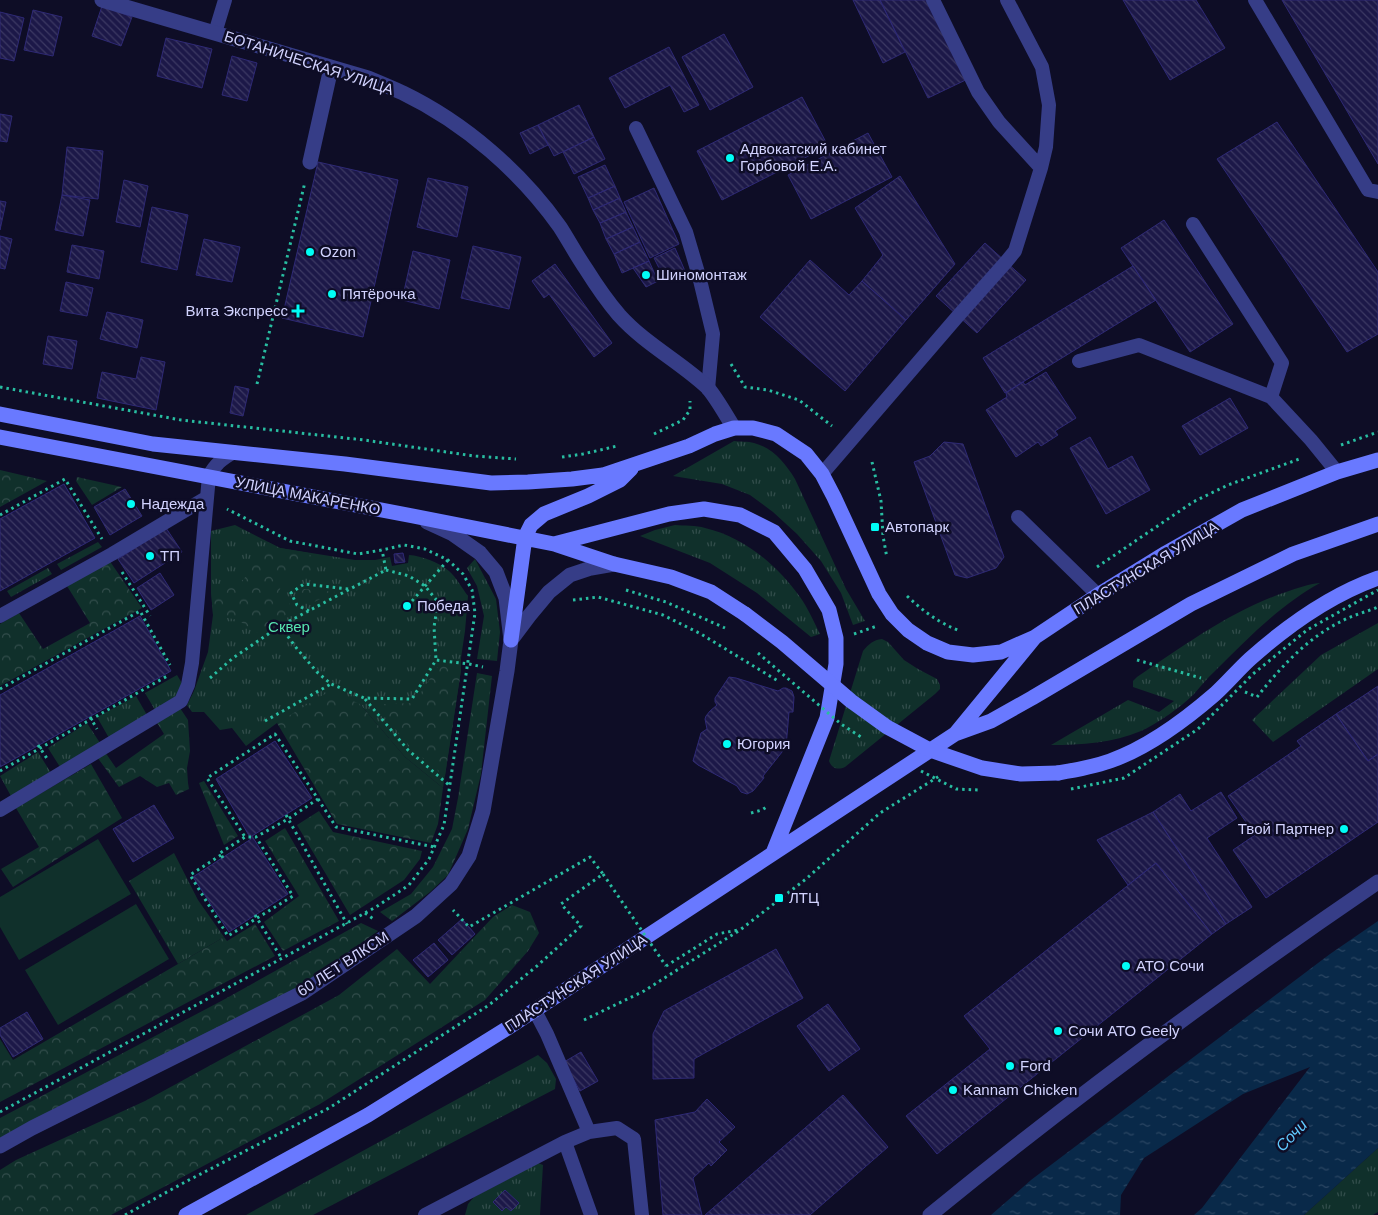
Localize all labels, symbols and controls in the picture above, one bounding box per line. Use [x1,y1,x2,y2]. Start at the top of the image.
street label: БОТАНИЧЕСКАЯ УЛИЦА [222,27,396,98]
place label: Адвокатский кабинет Горбовой Е.А. [740,140,887,174]
marker: Адвокатский кабинет Горбовой Е.А. [724,152,736,164]
place label: Ozon [320,243,356,260]
marker: Ozon [304,246,316,258]
place label: Шиномонтаж [656,266,747,283]
marker: Шиномонтаж [640,269,652,281]
place label: Пятёрочка [342,285,416,302]
marker: Пятёрочка [326,288,338,300]
place label: Вита Экспресс [186,302,288,319]
marker: Вита Экспресс [292,305,304,317]
street label: УЛИЦА МАКАРЕНКО [234,473,382,518]
place label: Надежда [141,495,205,512]
marker: Надежда [125,498,137,510]
place label: Автопарк [885,518,949,535]
street label: ПЛАСТУНСКАЯ УЛИЦА [1070,518,1221,617]
marker: Автопарк [869,521,881,533]
place label: ТП [160,547,180,564]
marker: ТП [144,550,156,562]
place label: Победа [417,597,470,614]
marker: Победа [401,600,413,612]
park label: Сквер [268,618,310,635]
place label: Югория [737,735,790,752]
marker: Югория [721,738,733,750]
place label: Твой Партнер [1238,820,1334,837]
marker: Твой Партнер [1338,823,1350,835]
place label: ЛТЦ [789,889,819,906]
marker: ЛТЦ [773,892,785,904]
street label: 60 ЛЕТ ВЛКСМ [294,928,392,999]
street label: ПЛАСТУНСКАЯ УЛИЦА [502,930,650,1035]
place label: АТО Сочи [1136,957,1204,974]
marker: АТО Сочи [1120,960,1132,972]
place label: Сочи АТО Geely [1068,1022,1180,1039]
marker: Сочи АТО Geely [1052,1025,1064,1037]
place label: Ford [1020,1057,1051,1074]
marker: Ford [1004,1060,1016,1072]
place label: Kannam Chicken [963,1081,1077,1098]
marker: Kannam Chicken [947,1084,959,1096]
water label: Сочи [1272,1116,1310,1155]

